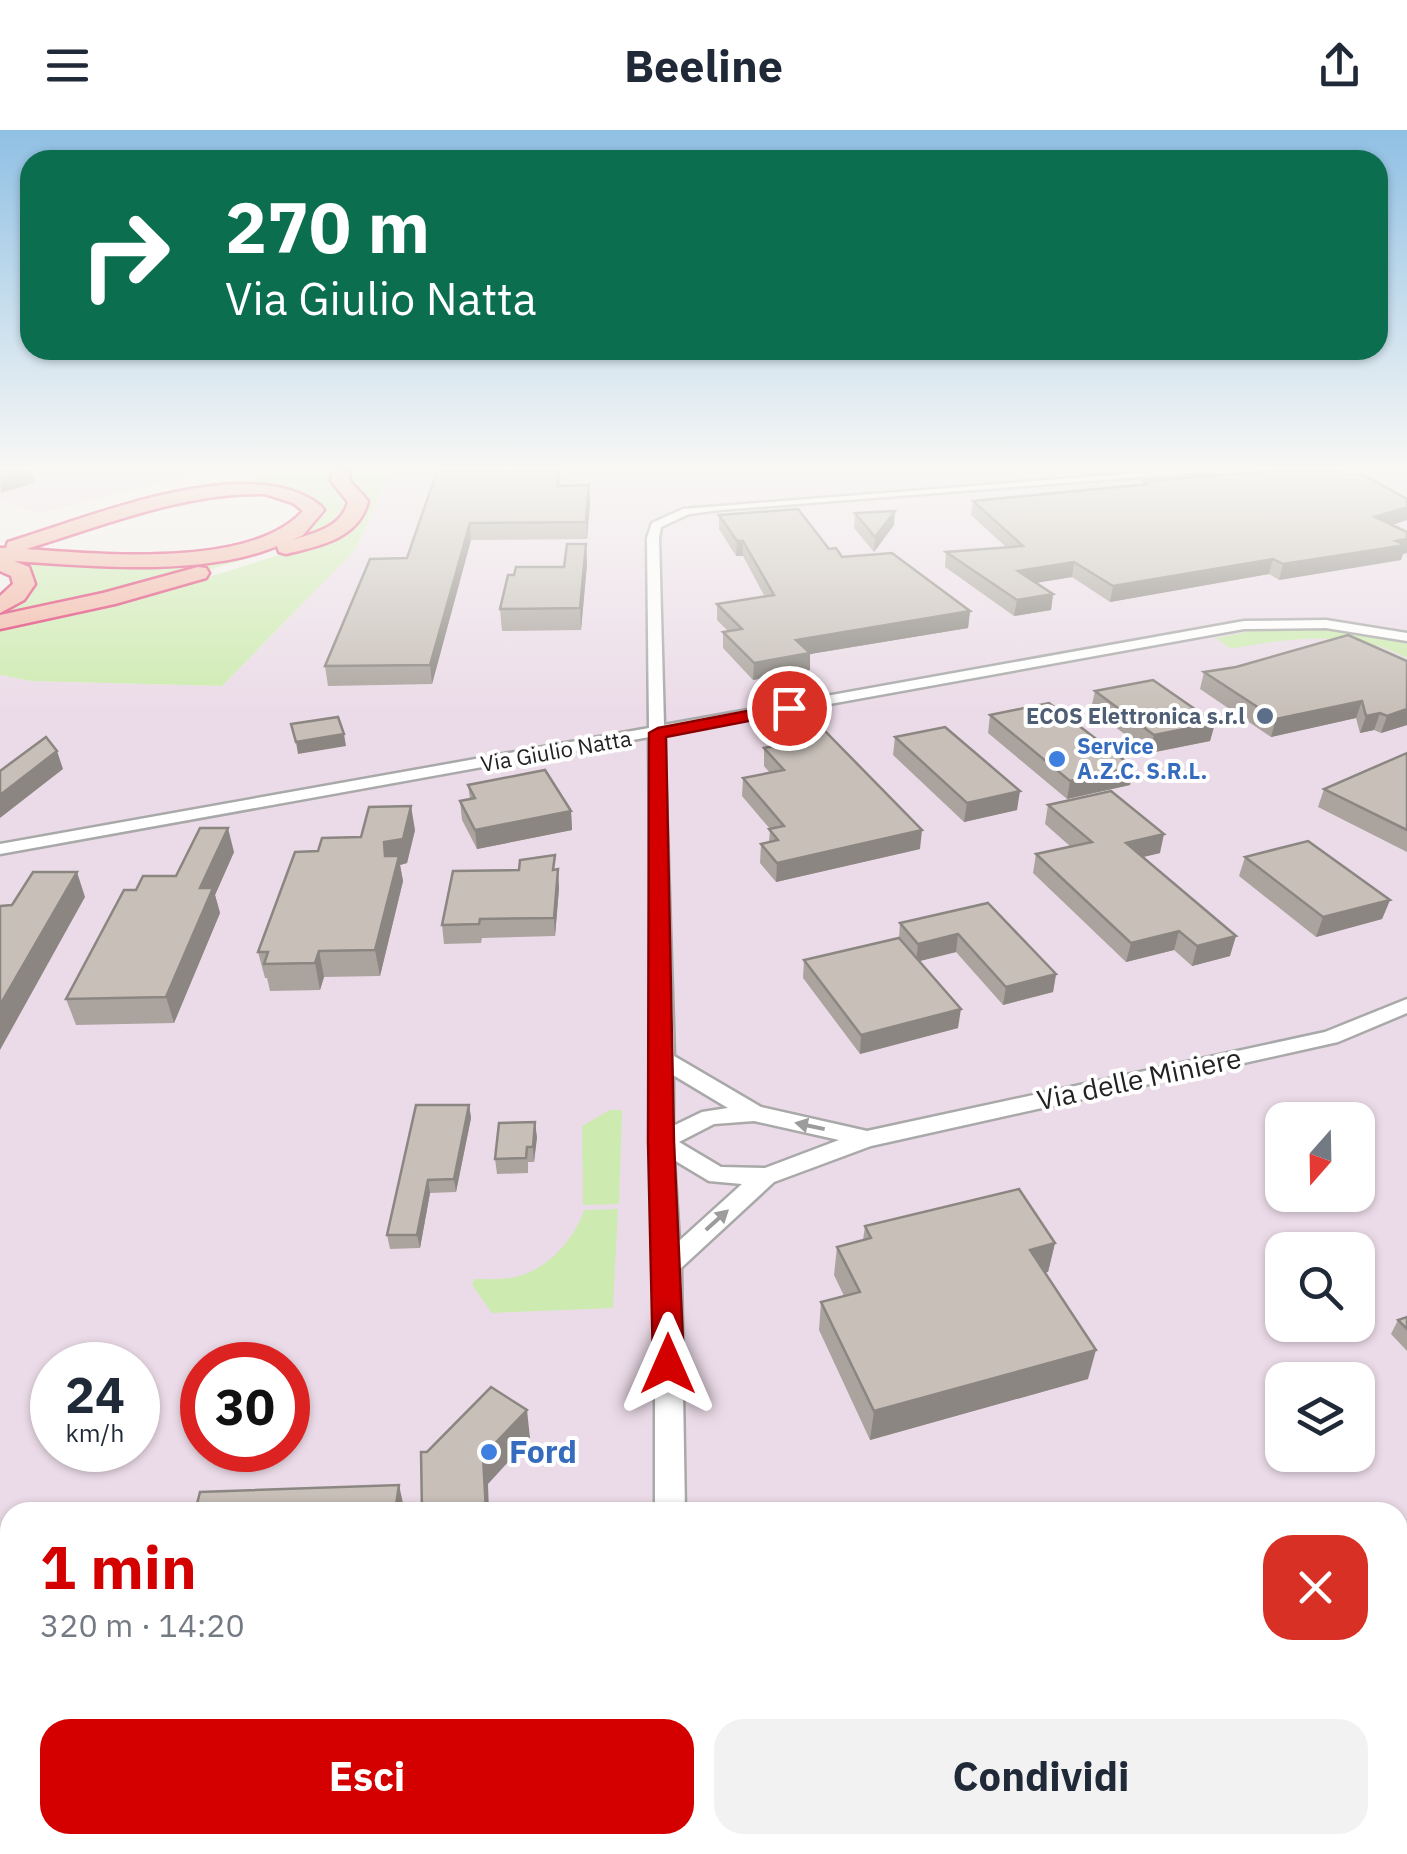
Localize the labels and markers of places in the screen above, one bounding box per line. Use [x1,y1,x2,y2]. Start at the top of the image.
pin [747,666,832,751]
place label: ECOS Elettronica s.r.l [1026,701,1245,730]
marker: ECOS Elettronica s.r.l [1254,705,1276,727]
place label: Service A.Z.C. S.R.L. [1077,731,1207,785]
marker: Service A.Z.C. S.R.L. [1046,748,1068,770]
place label: Ford [509,1430,577,1472]
marker: Ford [478,1441,500,1463]

